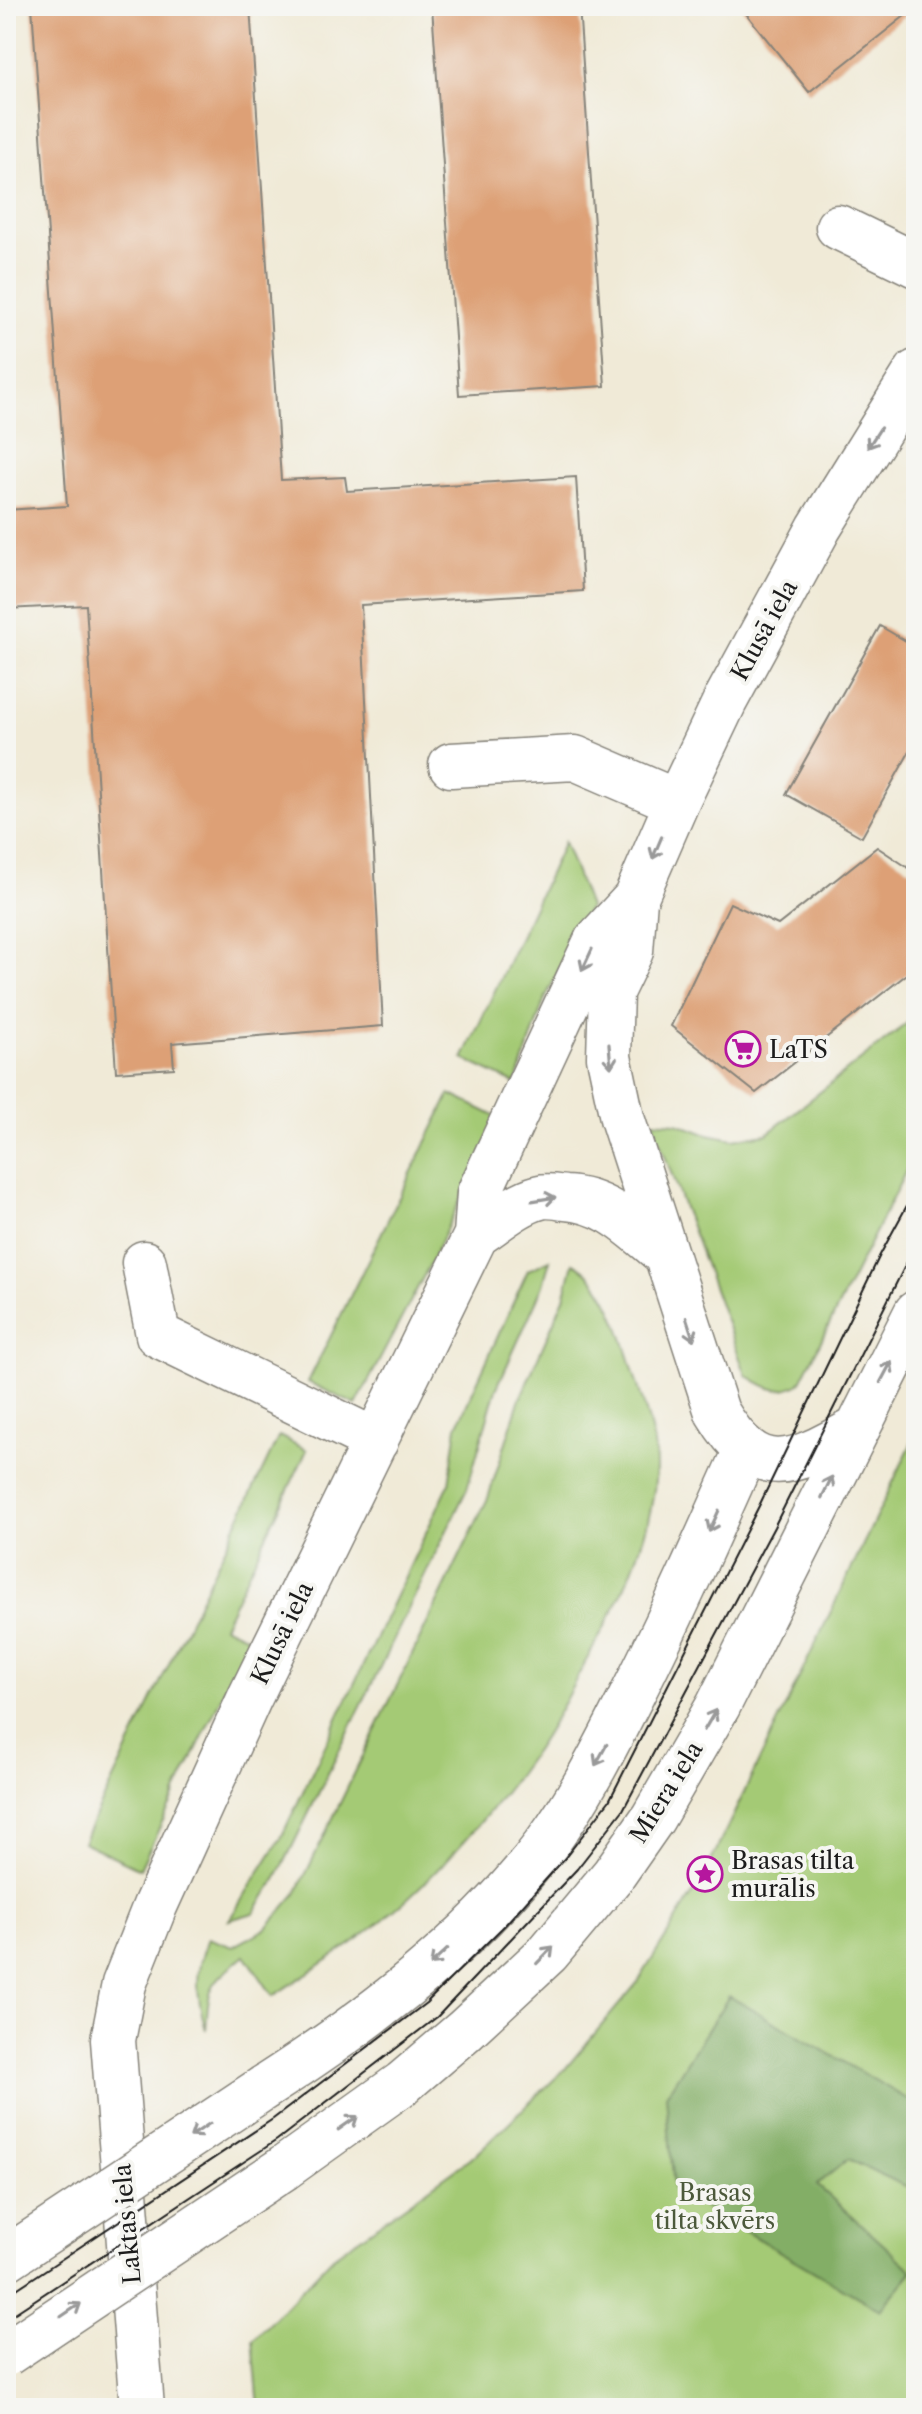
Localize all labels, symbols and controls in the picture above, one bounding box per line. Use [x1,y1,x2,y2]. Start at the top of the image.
one-way arrow [865,426,882,448]
street label: Klusā iela [725,574,804,685]
one-way arrow [648,835,663,860]
one-way arrow [579,948,594,972]
supermarket icon: LaTS [724,1030,762,1068]
place label: LaTS [769,1035,828,1064]
one-way arrow [603,1043,618,1069]
one-way arrow [530,1191,556,1206]
one-way arrow [684,1316,698,1341]
one-way arrow [878,1360,894,1384]
one-way arrow [820,1476,835,1500]
one-way arrow [706,1509,721,1533]
street label: Klusā iela [245,1577,319,1689]
one-way arrow [702,1709,718,1732]
street label: Miera iela [623,1736,709,1848]
one-way arrow [592,1743,608,1766]
place label: Brasas tilta murālis [731,1846,855,1903]
place icon: Brasas tilta murālis [686,1855,724,1893]
one-way arrow [535,1945,554,1965]
one-way arrow [430,1948,450,1966]
one-way arrow [336,2115,358,2131]
one-way arrow [189,2122,211,2138]
street label: Laktas iela [107,2162,147,2285]
park label: Brasas tilta skvērs [655,2178,775,2235]
one-way arrow [59,2302,81,2319]

